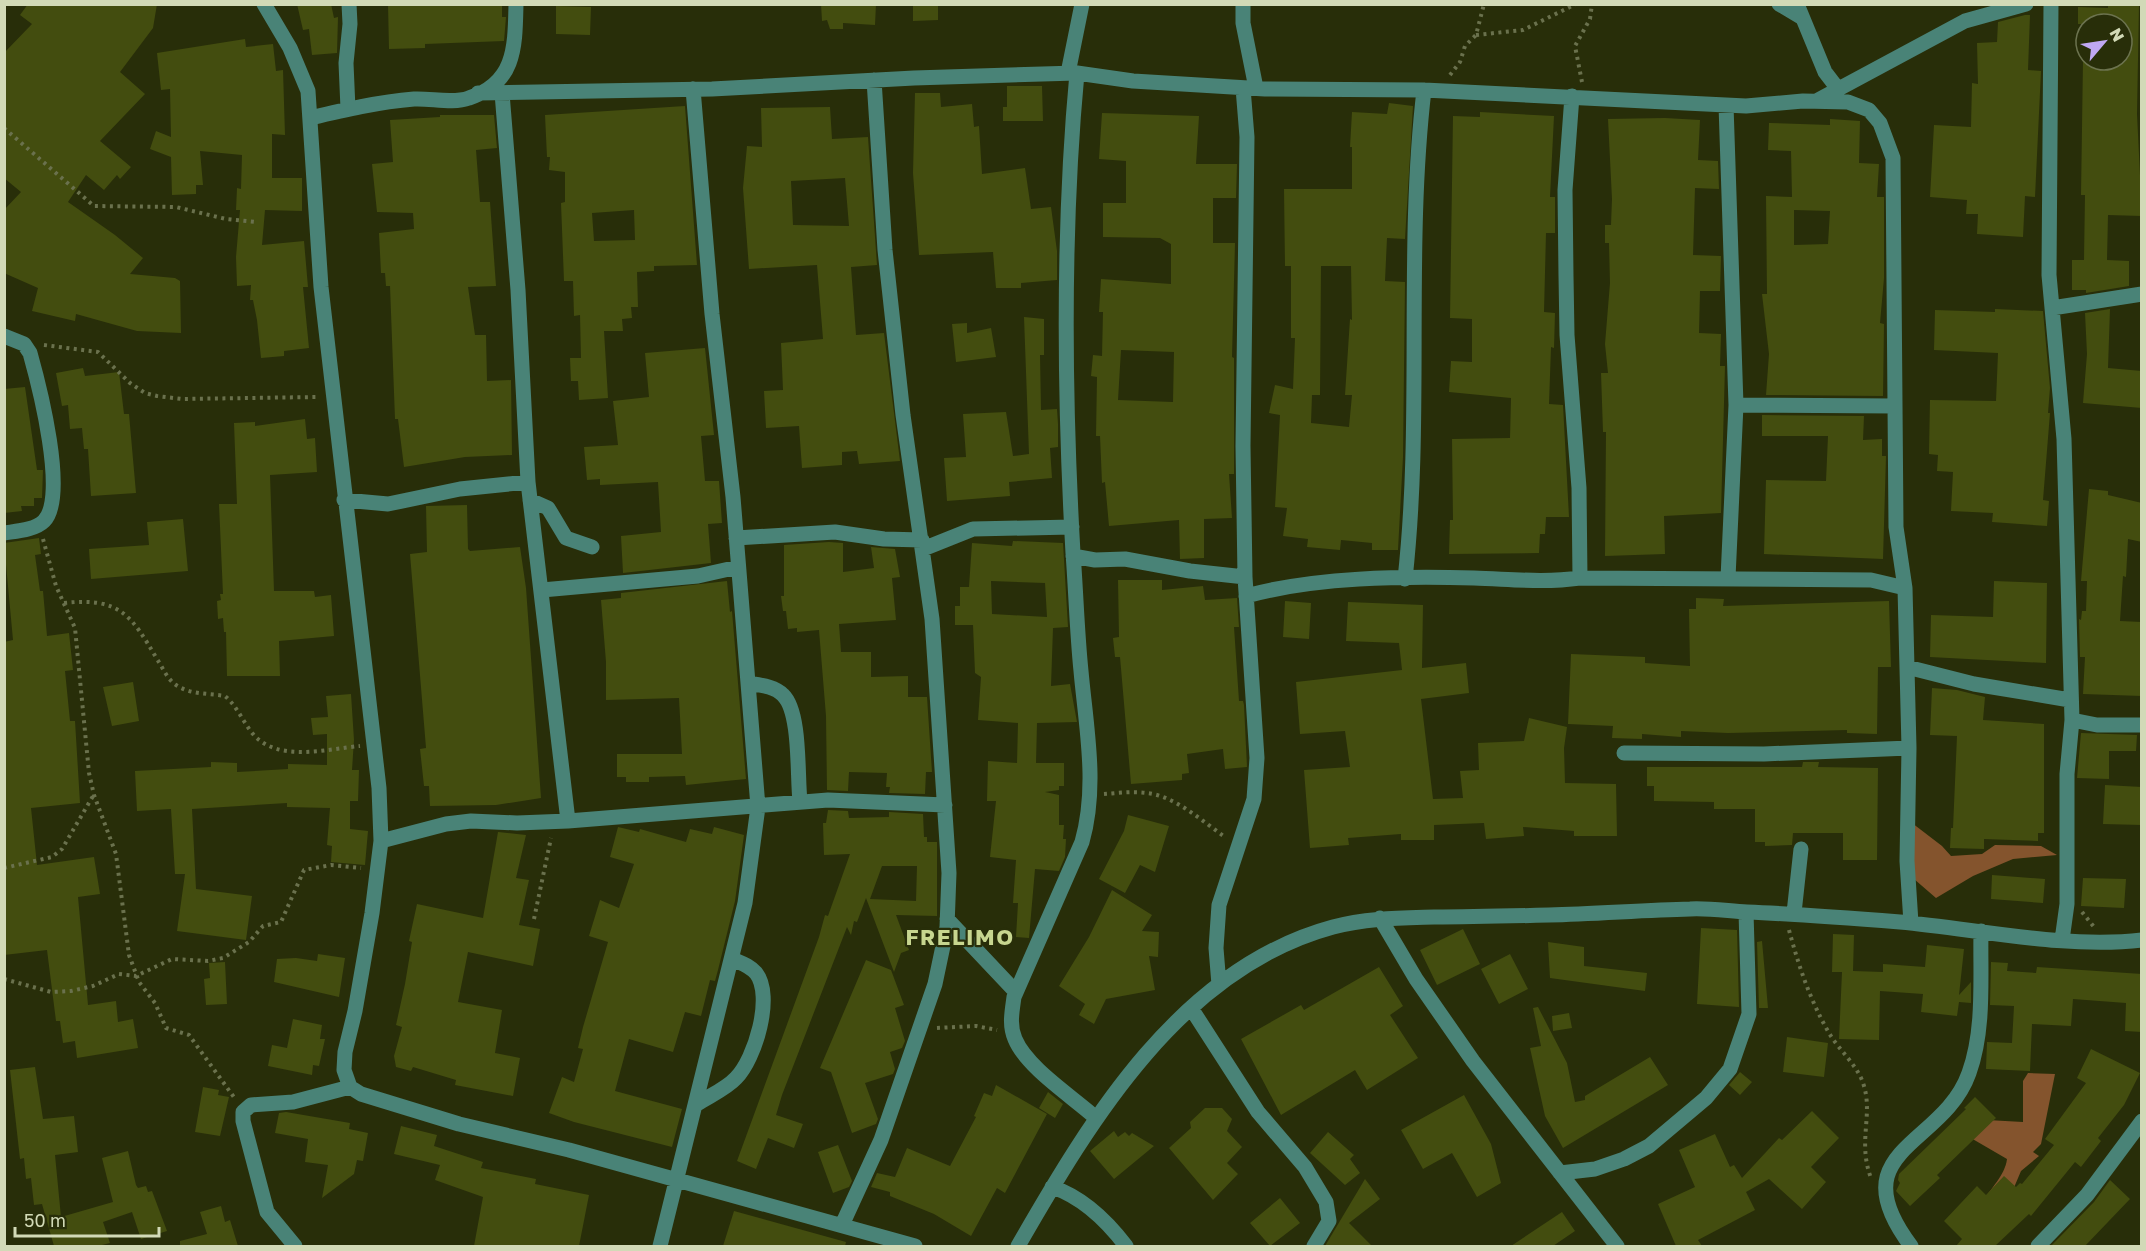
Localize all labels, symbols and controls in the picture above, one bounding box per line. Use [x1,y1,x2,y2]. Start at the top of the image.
north arrow [2074,12,2134,72]
text: N [2105,25,2129,45]
district label: FRELIMO [905,923,1015,950]
scale bar [15,1200,159,1238]
text: 50 m [24,1209,66,1231]

